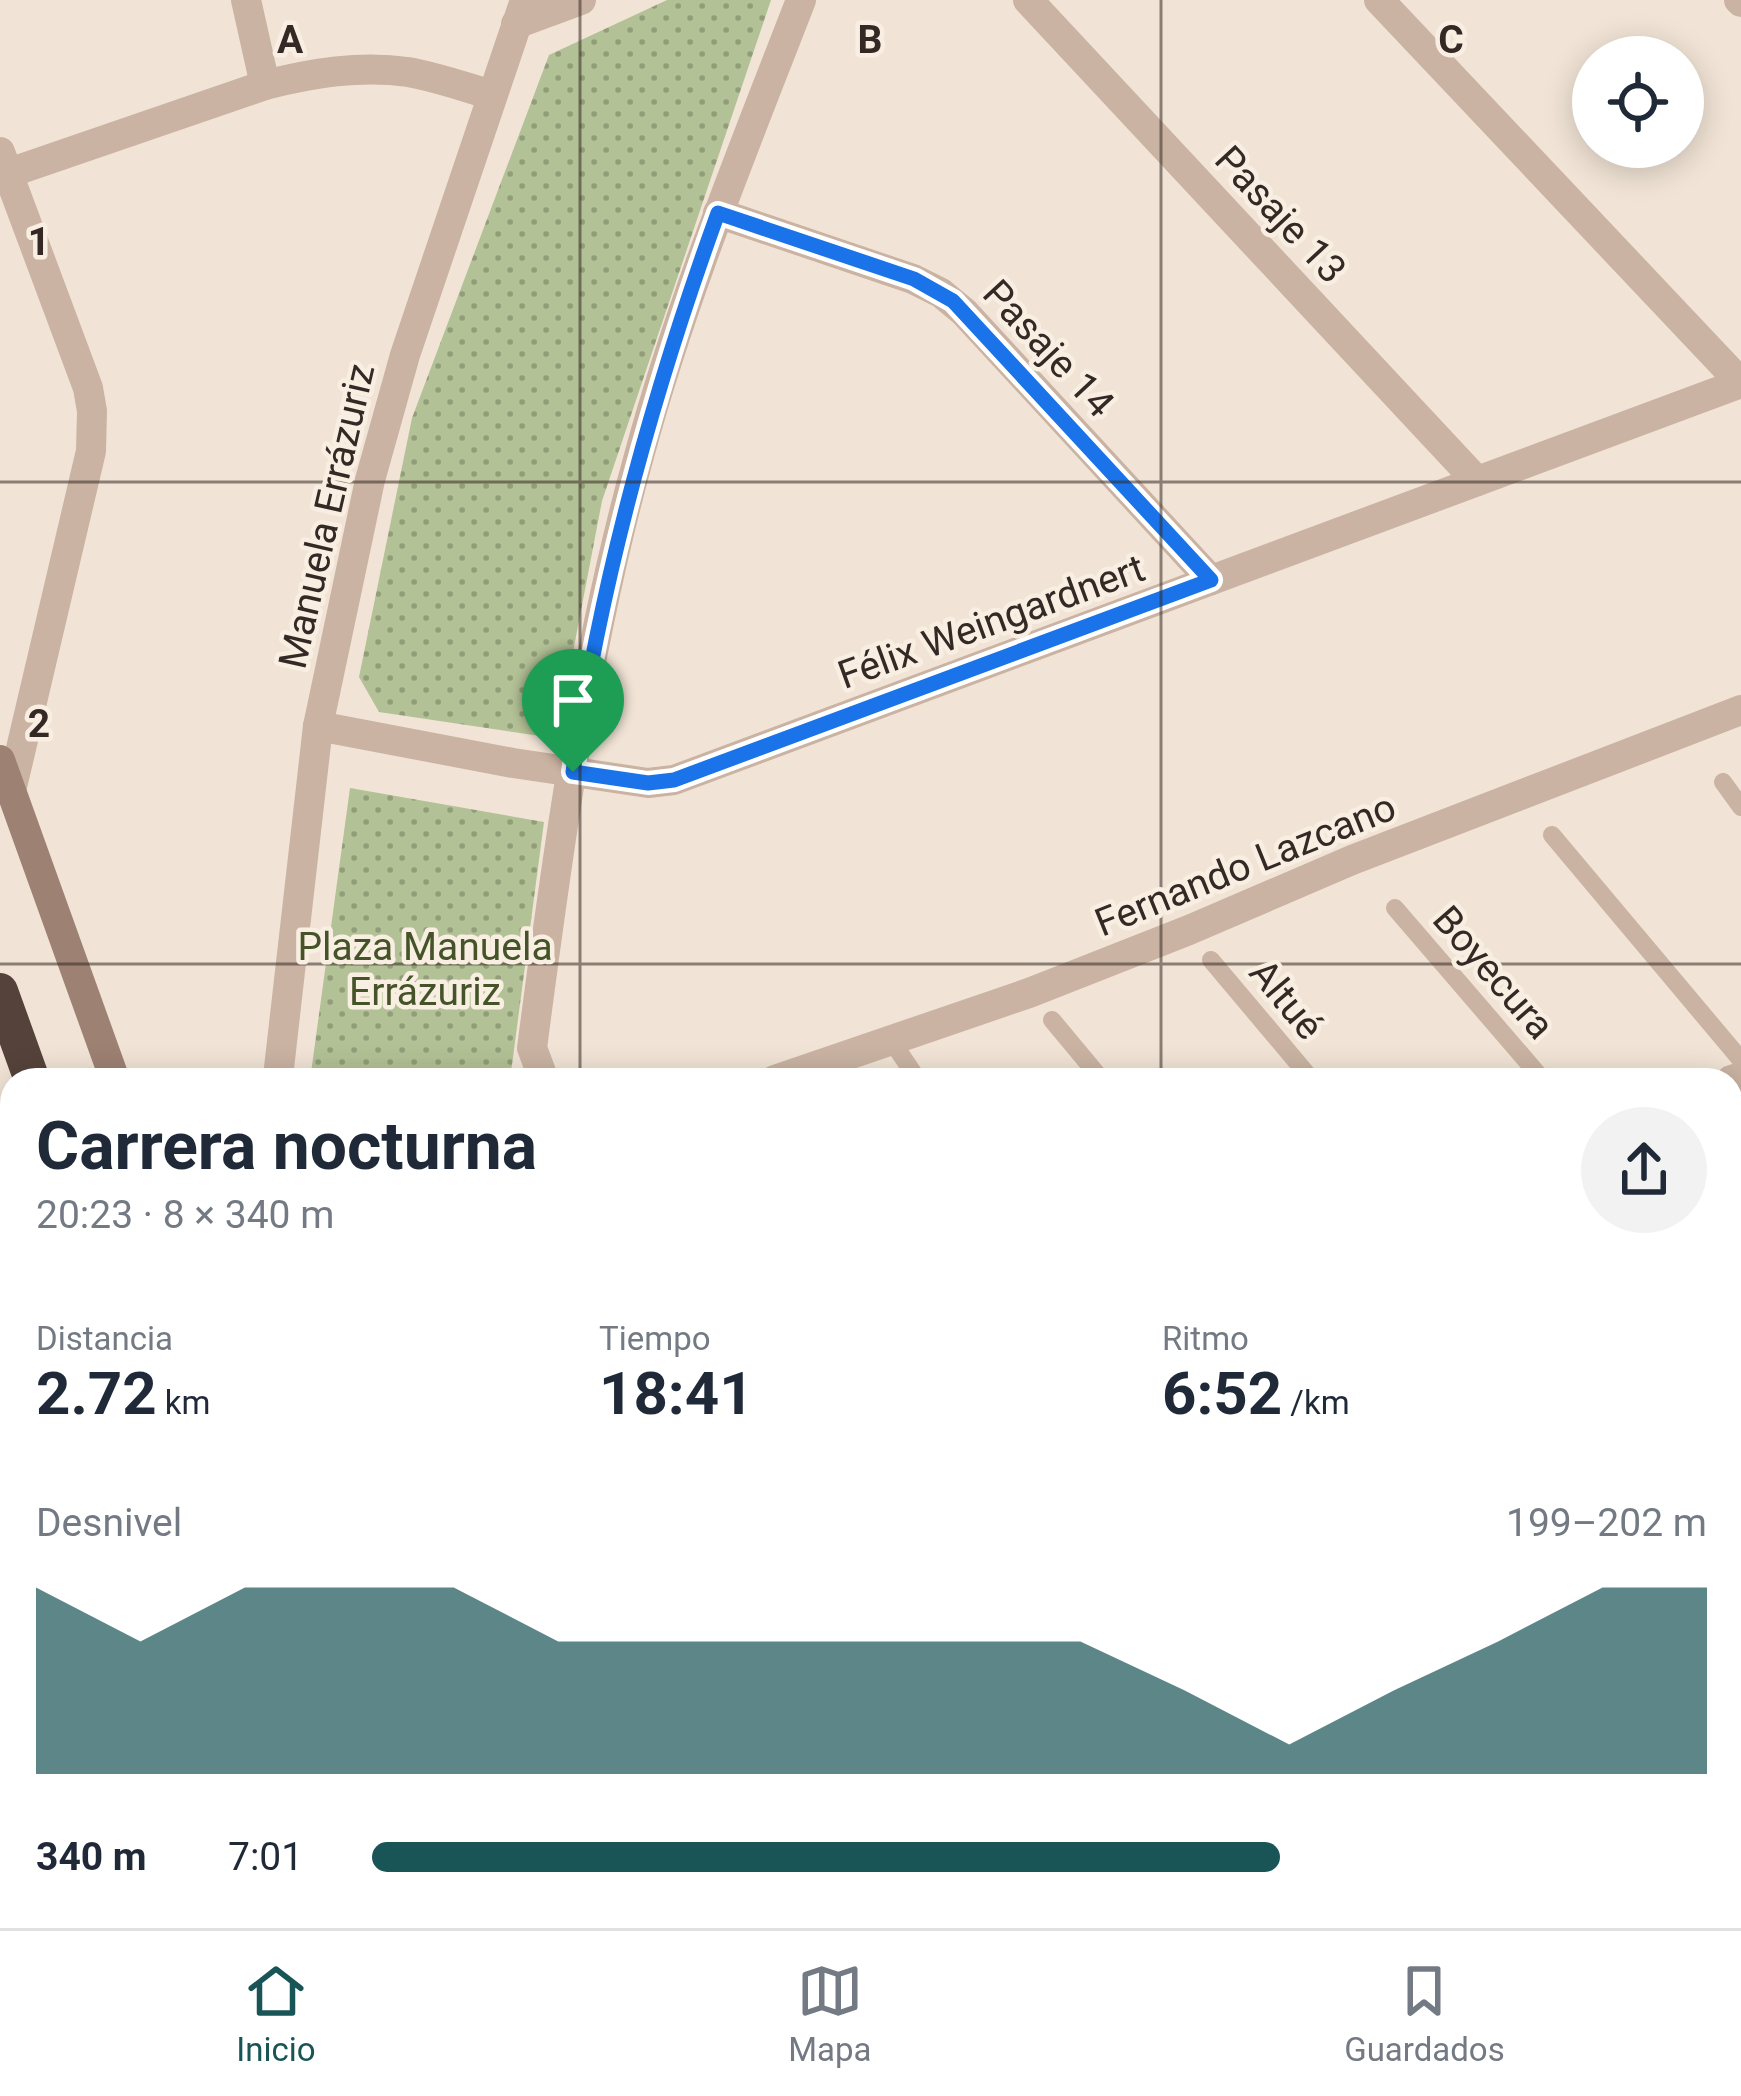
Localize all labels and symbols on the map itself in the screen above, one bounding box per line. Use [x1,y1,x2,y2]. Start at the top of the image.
text: A [277,17,304,63]
text: B [858,17,882,63]
text: C [1438,17,1464,63]
street label: Pasaje 13 [1205,137,1355,293]
text: 1 [28,219,50,265]
street label: Pasaje 14 [973,271,1123,427]
street label: Manuela Errázuriz [270,359,384,673]
street label: Félix Weingardnert [832,545,1151,699]
pin [522,649,624,772]
text: 2 [28,701,50,747]
street label: Fernando Lazcano [1088,784,1402,946]
street label: Boyecura [1423,897,1563,1048]
park label: Plaza Manuela Errázuriz [297,924,553,1015]
street label: Altué [1240,950,1333,1049]

